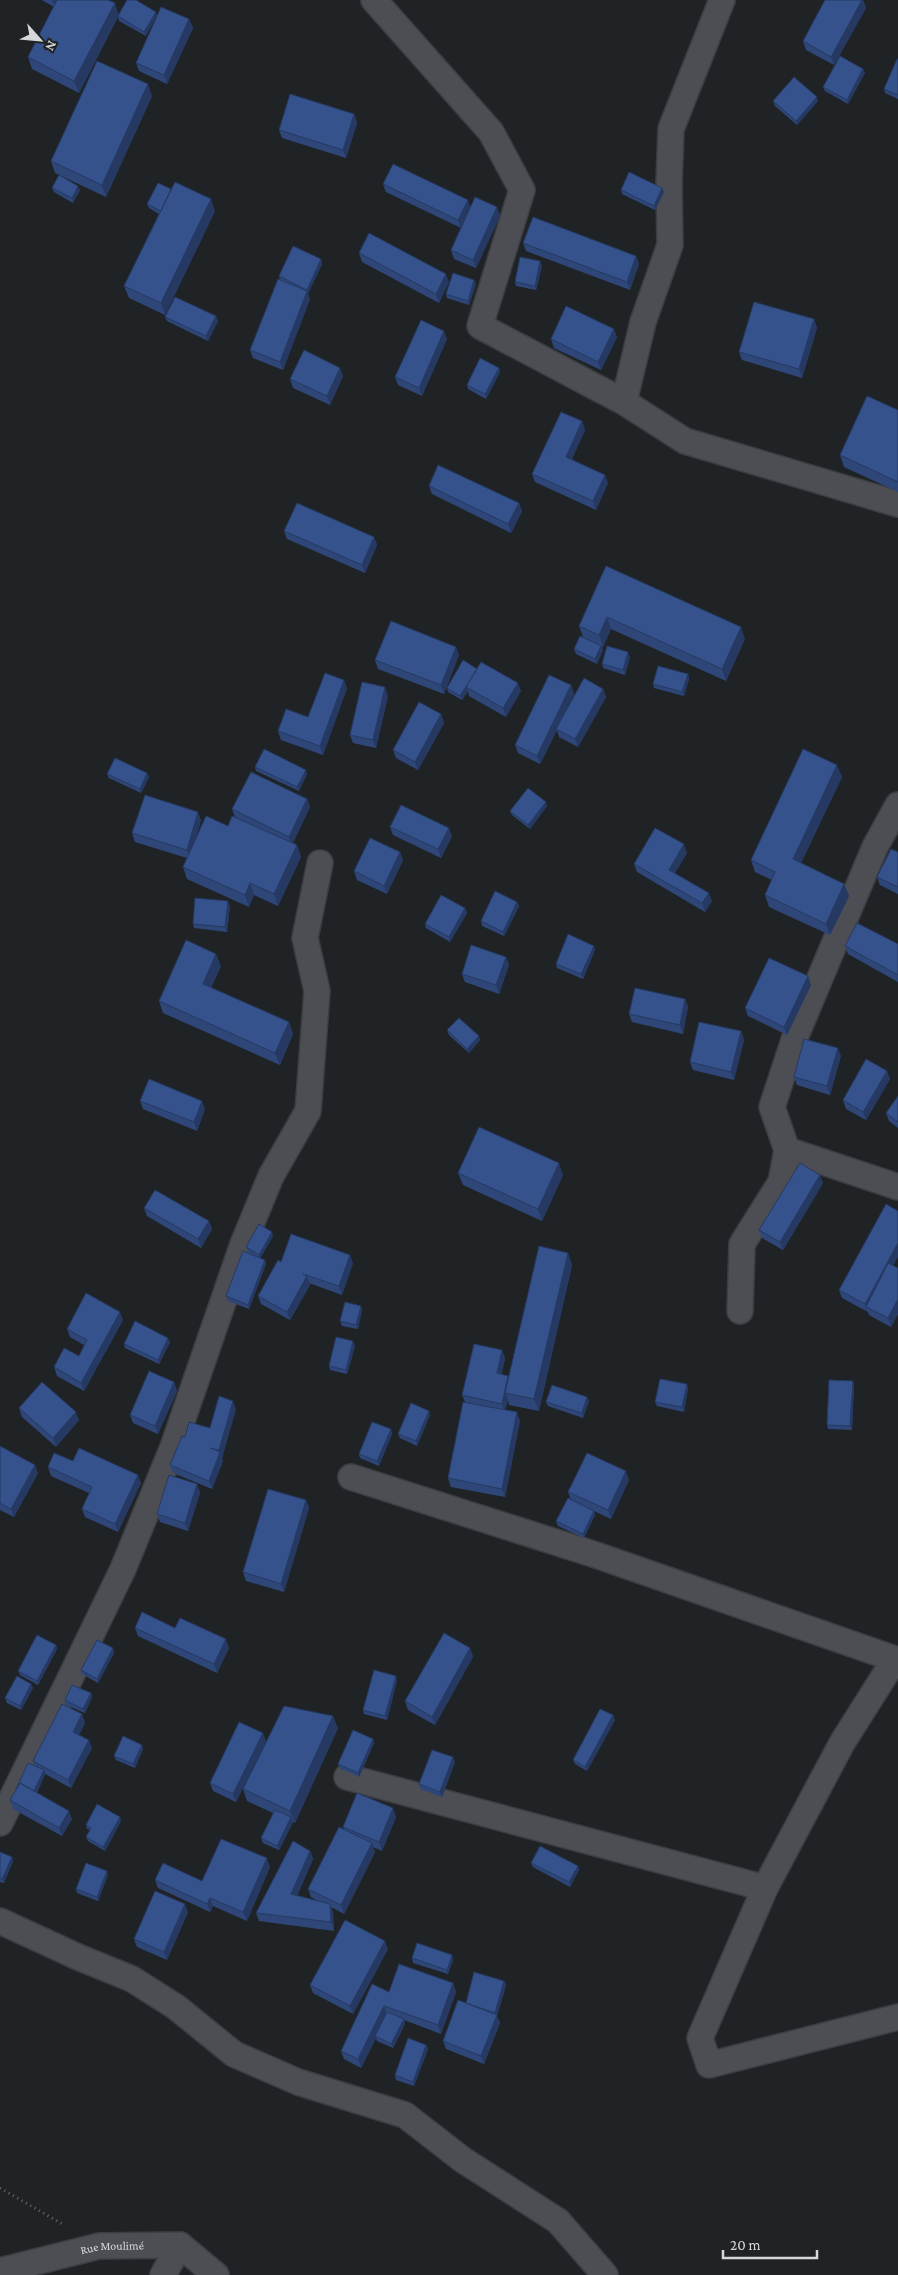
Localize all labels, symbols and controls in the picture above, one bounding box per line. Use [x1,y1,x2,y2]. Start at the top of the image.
north arrow [15,15,65,65]
text: N [42,38,61,54]
scale bar [723,2228,817,2260]
text: 20 m [730,2237,761,2253]
street label: Rue Moulimé [79,2238,144,2257]

